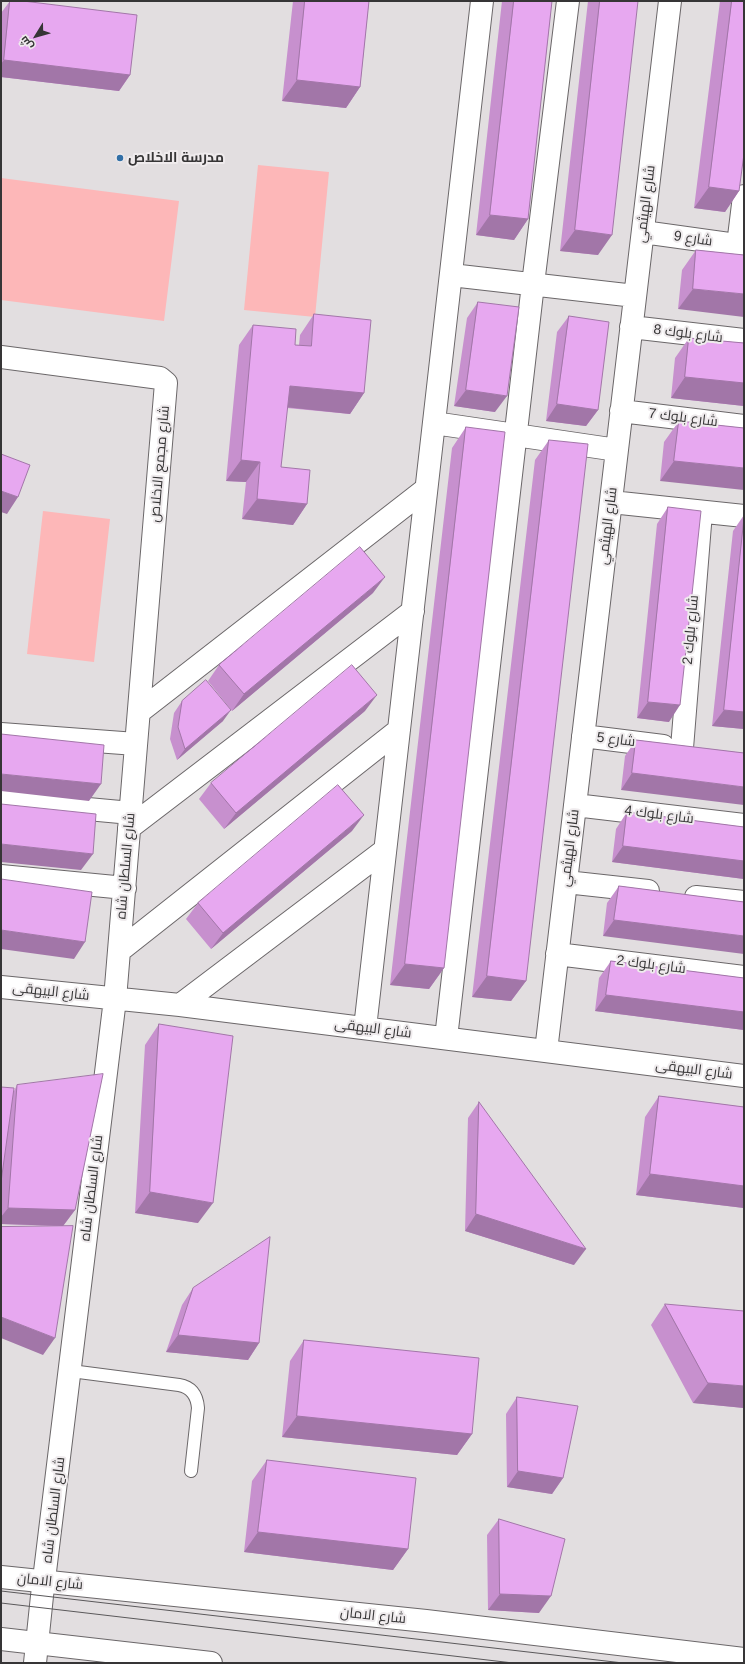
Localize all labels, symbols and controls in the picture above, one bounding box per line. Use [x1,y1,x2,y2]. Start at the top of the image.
north arrow [16,16,56,56]
text: ش [17,34,35,52]
place label: مدرسة الاخلاص [128,150,224,166]
marker: مدرسة الاخلاص [115,153,125,163]
street label: شارع الهيثمي [633,164,659,244]
street label: شارع 9 [673,228,713,250]
street label: شارع بلوك 8 [652,321,724,347]
street label: شارع مجمع الاخلاص [147,405,173,523]
street label: شارع بلوك 7 [647,405,719,431]
street label: شارع الهيثمي [595,486,621,566]
street label: شارع بلوك 2 [680,595,702,665]
street label: شارع 5 [596,729,636,751]
street label: شارع بلوك 4 [623,802,695,828]
street label: شارع الهيثمي [557,808,583,888]
street label: شارع السلطان شاه [113,812,139,920]
street label: شارع بلوك 2 [615,952,687,978]
street label: شارع البيهقى [12,980,90,1004]
street label: شارع البيهقى [334,1016,412,1042]
street label: شارع البيهقى [655,1057,733,1083]
street label: شارع السلطان شاه [77,1134,107,1242]
street label: شارع السلطان شاه [39,1456,69,1564]
street label: شارع الامان [16,1570,84,1594]
street label: شارع الامان [339,1604,407,1628]

